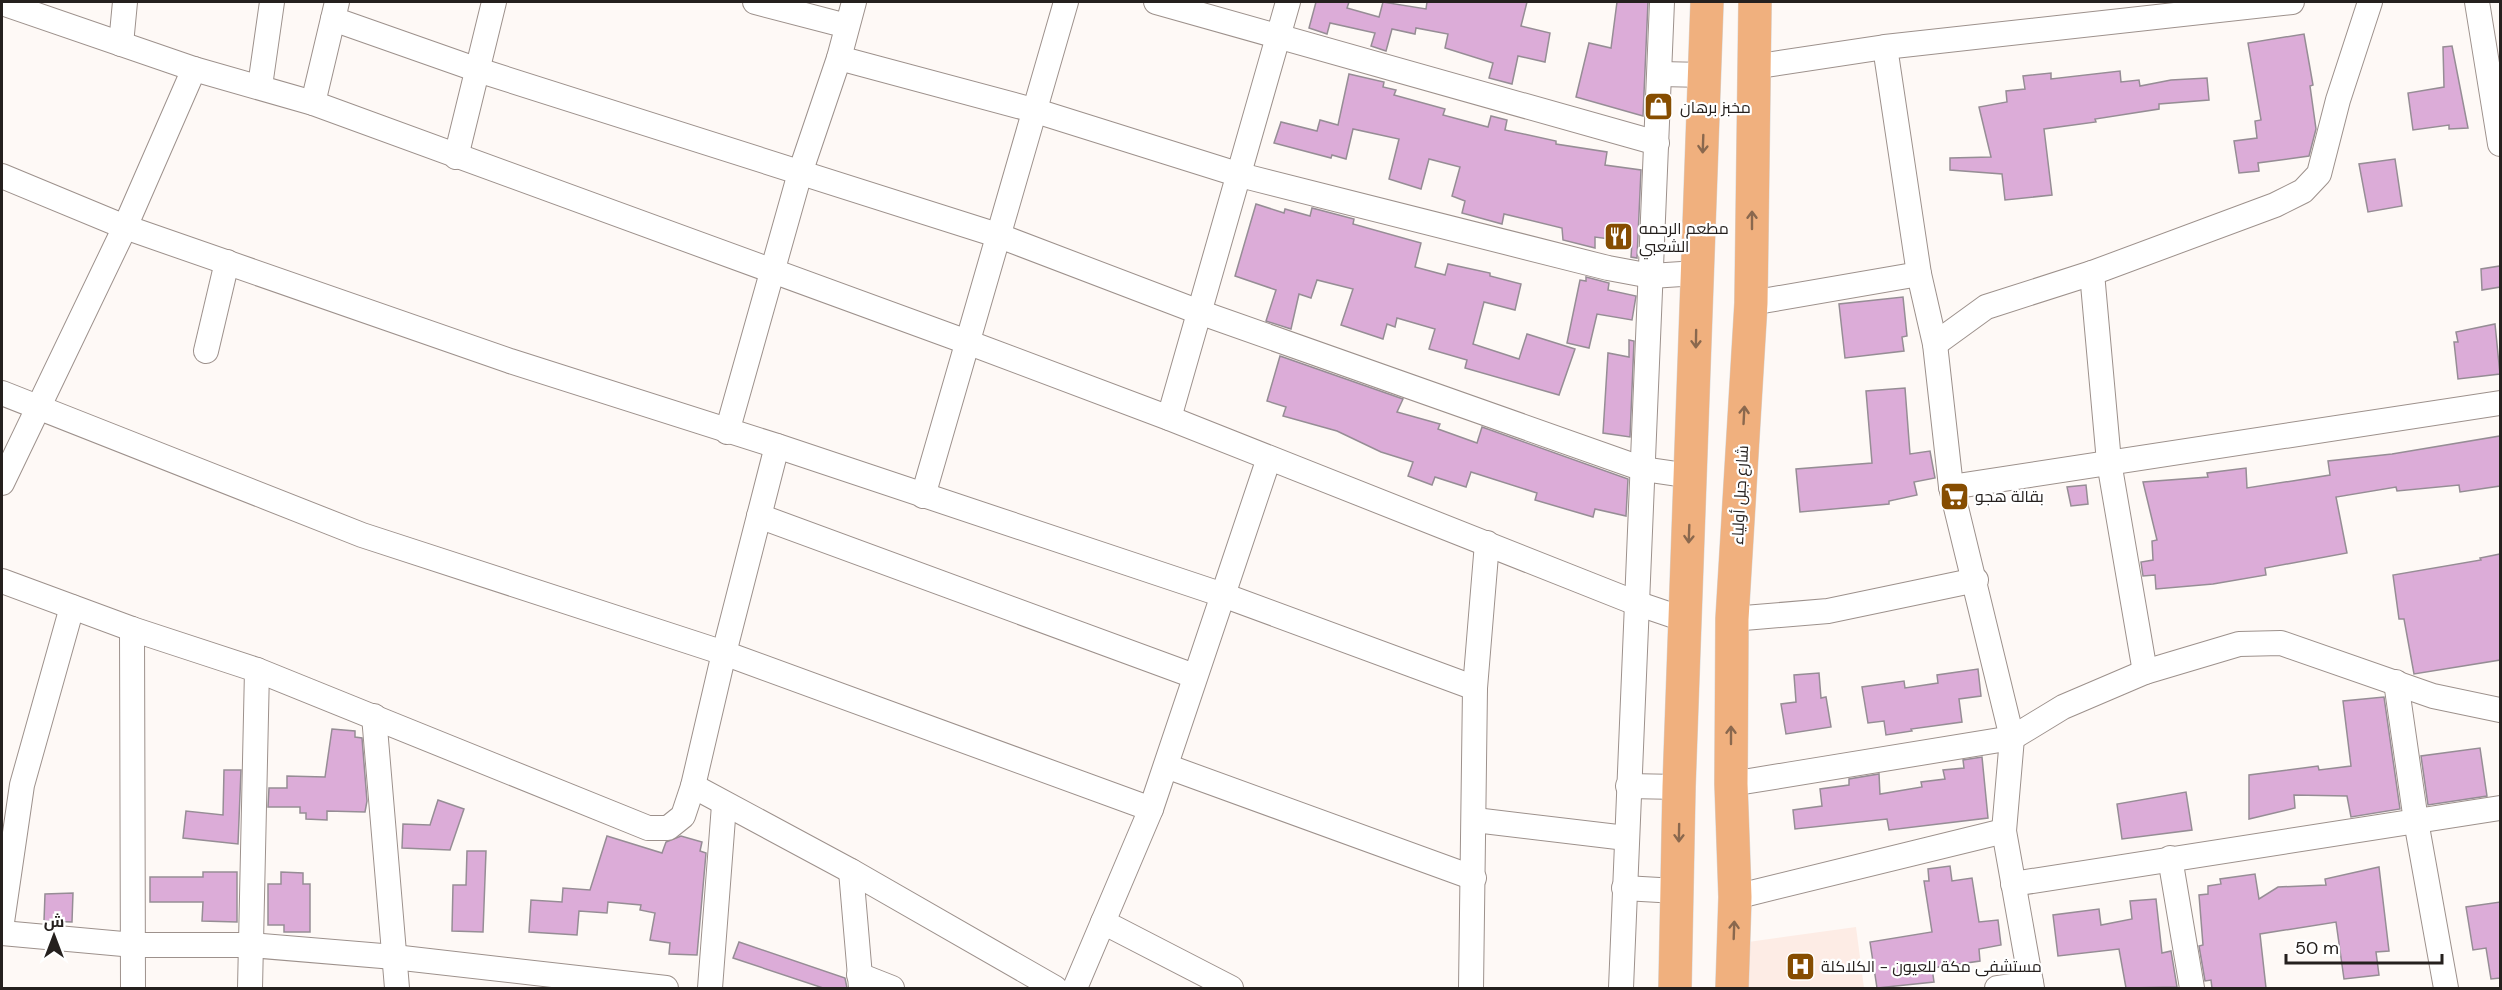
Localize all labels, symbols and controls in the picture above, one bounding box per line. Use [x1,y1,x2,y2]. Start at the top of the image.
shop icon: مخبز برهان [1643,91,1675,123]
place label: مخبز برهان [1680,97,1751,118]
one-way arrow [1697,133,1709,153]
one-way arrow [1746,210,1758,230]
place label: مطعم الرحمه الشعبي [1639,218,1729,260]
restaurant icon: مطعم الرحمه الشعبي [1602,221,1634,253]
one-way arrow [1690,328,1702,348]
one-way arrow [1739,405,1750,425]
street label: شارع جبل أولياء [1727,445,1754,545]
supermarket icon: بقالة هجو [1938,480,1970,512]
place label: بقالة هجو [1975,486,2044,507]
one-way arrow [1683,523,1695,543]
one-way arrow [1725,726,1737,746]
one-way arrow [1673,823,1684,843]
north arrow [24,906,84,966]
text: ش [44,911,64,932]
one-way arrow [1729,921,1740,941]
scale bar [2286,927,2442,965]
text: 50 m [2295,936,2339,960]
hospital icon: مستشفى مكة للعيون - الكلاكلة [1784,950,1816,982]
place label: مستشفى مكة للعيون - الكلاكلة [1821,956,2042,977]

